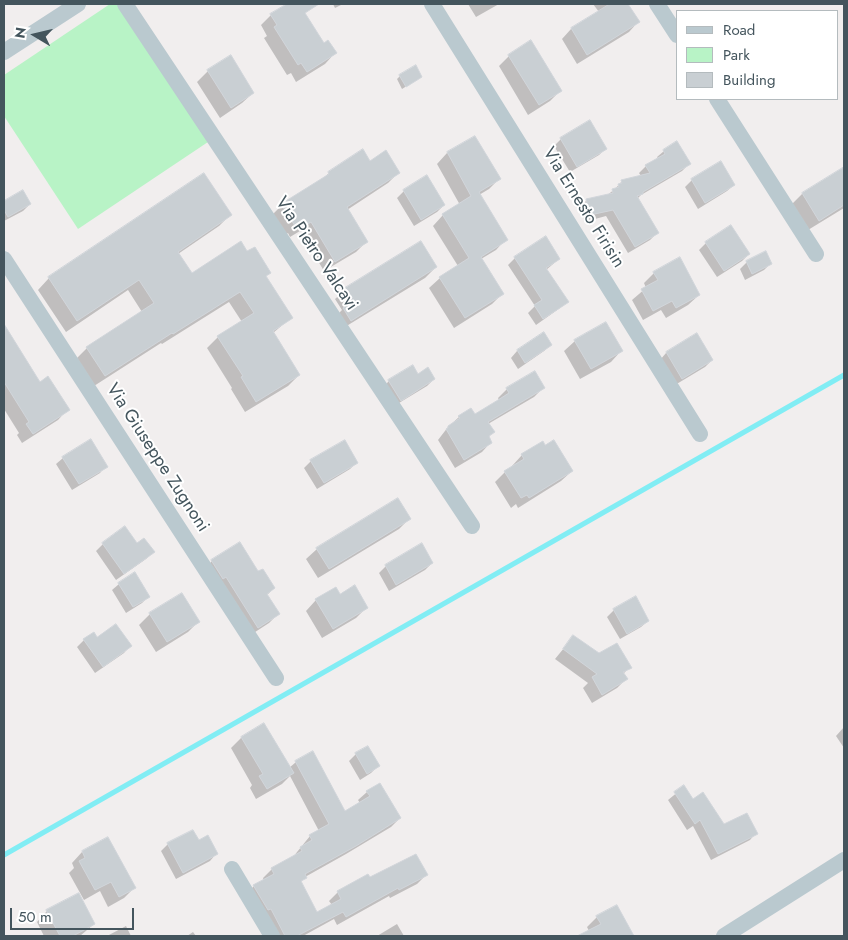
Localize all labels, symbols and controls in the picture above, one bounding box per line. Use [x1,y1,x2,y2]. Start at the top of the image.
north arrow [10,10,60,60]
legend [676,10,838,100]
text: Road [723,19,755,41]
text: N [9,26,31,40]
text: Park [723,44,750,66]
text: Building [723,69,775,91]
street label: Via Ernesto Firisin [537,144,629,272]
street label: Via Pietro Valcavi [270,193,362,315]
street label: Via Giuseppe Zugnoni [101,380,213,536]
scale bar [12,898,136,930]
text: 50 m [18,906,52,928]

